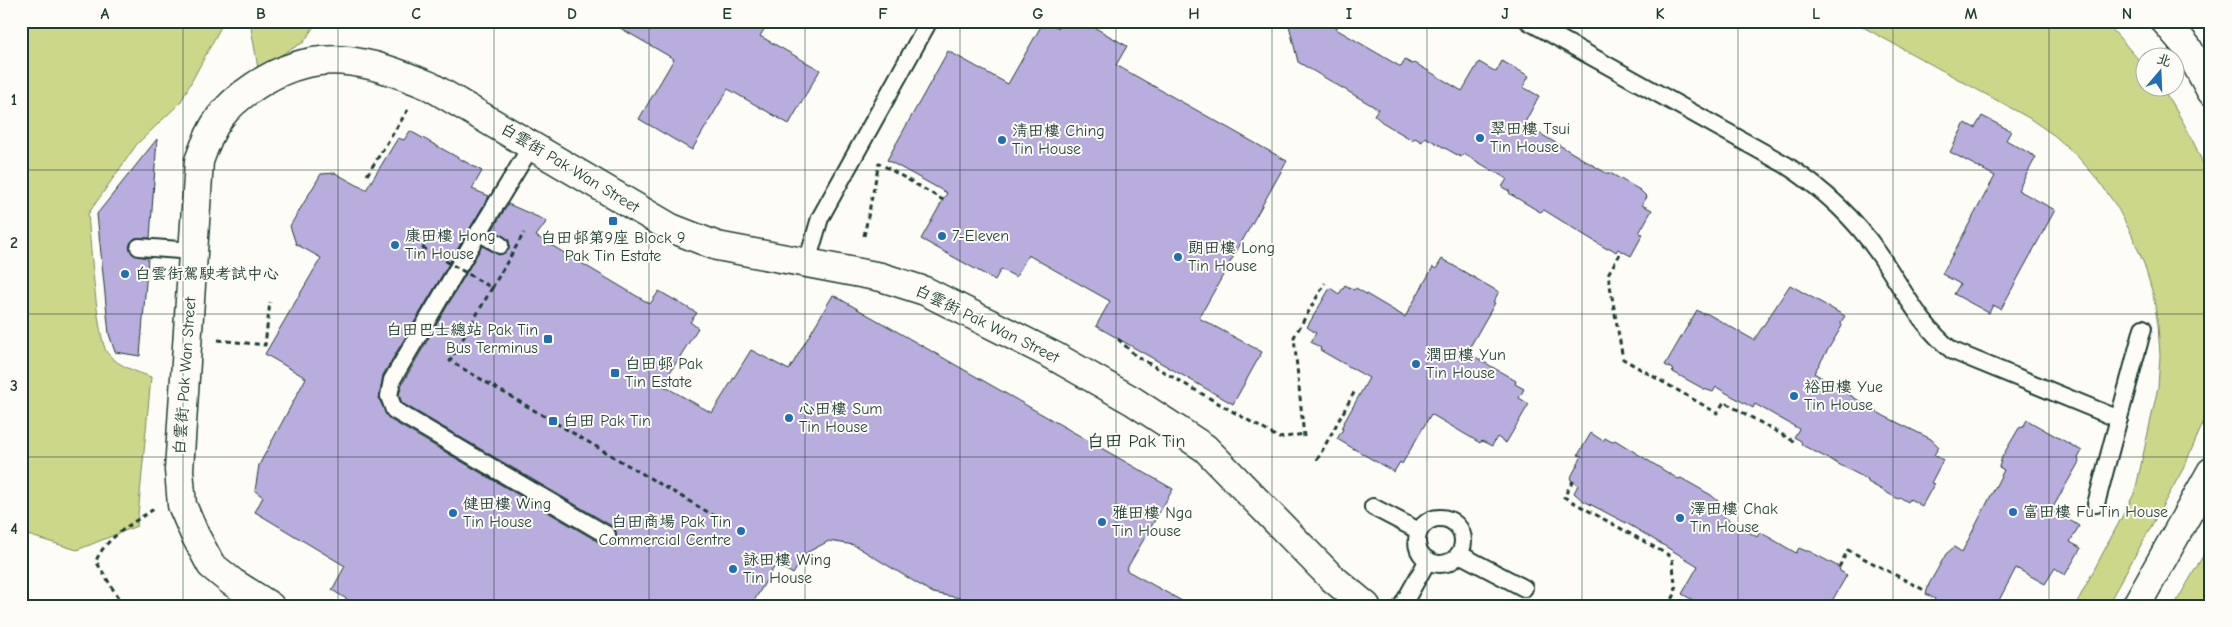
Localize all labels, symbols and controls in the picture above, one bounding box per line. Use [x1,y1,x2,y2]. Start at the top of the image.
text: A [101,5,110,23]
text: B [256,5,266,23]
text: C [411,5,421,23]
text: D [567,5,577,23]
text: E [722,5,732,23]
text: F [878,5,888,23]
text: G [1032,5,1044,23]
text: H [1188,5,1200,23]
text: I [1346,5,1352,23]
text: J [1501,5,1509,23]
text: K [1655,5,1665,23]
text: L [1812,5,1820,23]
text: M [1965,5,1978,23]
text: N [2122,5,2132,23]
north arrow [2134,48,2184,98]
text: 北 [2155,50,2173,70]
text: 1 [11,91,17,109]
street label: 白雲街 Pak Wan Street [498,120,643,217]
place label: 翠田樓 Tsui Tin House [1490,120,1570,156]
place label: 清田樓 Ching Tin House [1012,122,1105,158]
marker: 翠田樓 Tsui Tin House [1474,132,1486,144]
marker: 清田樓 Ching Tin House [996,134,1008,146]
marker: 白田邨第9座 Block 9 Pak Tin Estate [607,215,619,227]
place label: 康田樓 Hong Tin House [405,227,496,263]
place label: 7-Eleven [952,227,1009,245]
place label: 白田邨第9座 Block 9 Pak Tin Estate [540,229,686,265]
marker: 7-Eleven [936,230,948,242]
text: 2 [10,234,18,252]
marker: 康田樓 Hong Tin House [389,239,401,251]
place label: 朗田樓 Long Tin House [1188,239,1275,275]
marker: 朗田樓 Long Tin House [1172,251,1184,263]
place label: 白雲街駕駛考試中心 [135,265,279,283]
marker: 白雲街駕駛考試中心 [119,268,131,280]
street label: 白雲街 Pak Wan Street [912,281,1062,367]
street label: 白雲街 Pak Wan Street [171,296,200,456]
place label: 白田巴士總站 Pak Tin Bus Terminus [386,321,538,357]
marker: 白田巴士總站 Pak Tin Bus Terminus [542,333,554,345]
place label: 潤田樓 Yun Tin House [1426,346,1506,382]
place label: 白田邨 Pak Tin Estate [625,355,703,391]
marker: 潤田樓 Yun Tin House [1410,358,1422,370]
marker: 白田邨 Pak Tin Estate [609,367,621,379]
text: 3 [10,377,18,395]
place label: 裕田樓 Yue Tin House [1804,378,1883,414]
marker: 裕田樓 Yue Tin House [1788,390,1800,402]
place label: 心田樓 Sum Tin House [799,400,883,436]
place label: 白田 Pak Tin [563,412,651,430]
marker: 心田樓 Sum Tin House [783,412,795,424]
marker: 白田 Pak Tin [547,415,559,427]
district label: 白田 Pak Tin [1087,431,1185,452]
place label: 健田樓 Wing Tin House [463,495,551,531]
place label: 澤田樓 Chak Tin House [1690,500,1778,536]
place label: 富田樓 Fu Tin House [2023,503,2168,521]
place label: 雅田樓 Nga Tin House [1112,504,1193,540]
marker: 富田樓 Fu Tin House [2007,506,2019,518]
marker: 健田樓 Wing Tin House [447,507,459,519]
marker: 澤田樓 Chak Tin House [1674,512,1686,524]
place label: 白田商場 Pak Tin Commercial Centre [599,513,731,549]
marker: 雅田樓 Nga Tin House [1096,516,1108,528]
text: 4 [10,520,18,538]
marker: 白田商場 Pak Tin Commercial Centre [735,525,747,537]
place label: 詠田樓 Wing Tin House [743,551,831,587]
marker: 詠田樓 Wing Tin House [727,563,739,575]

